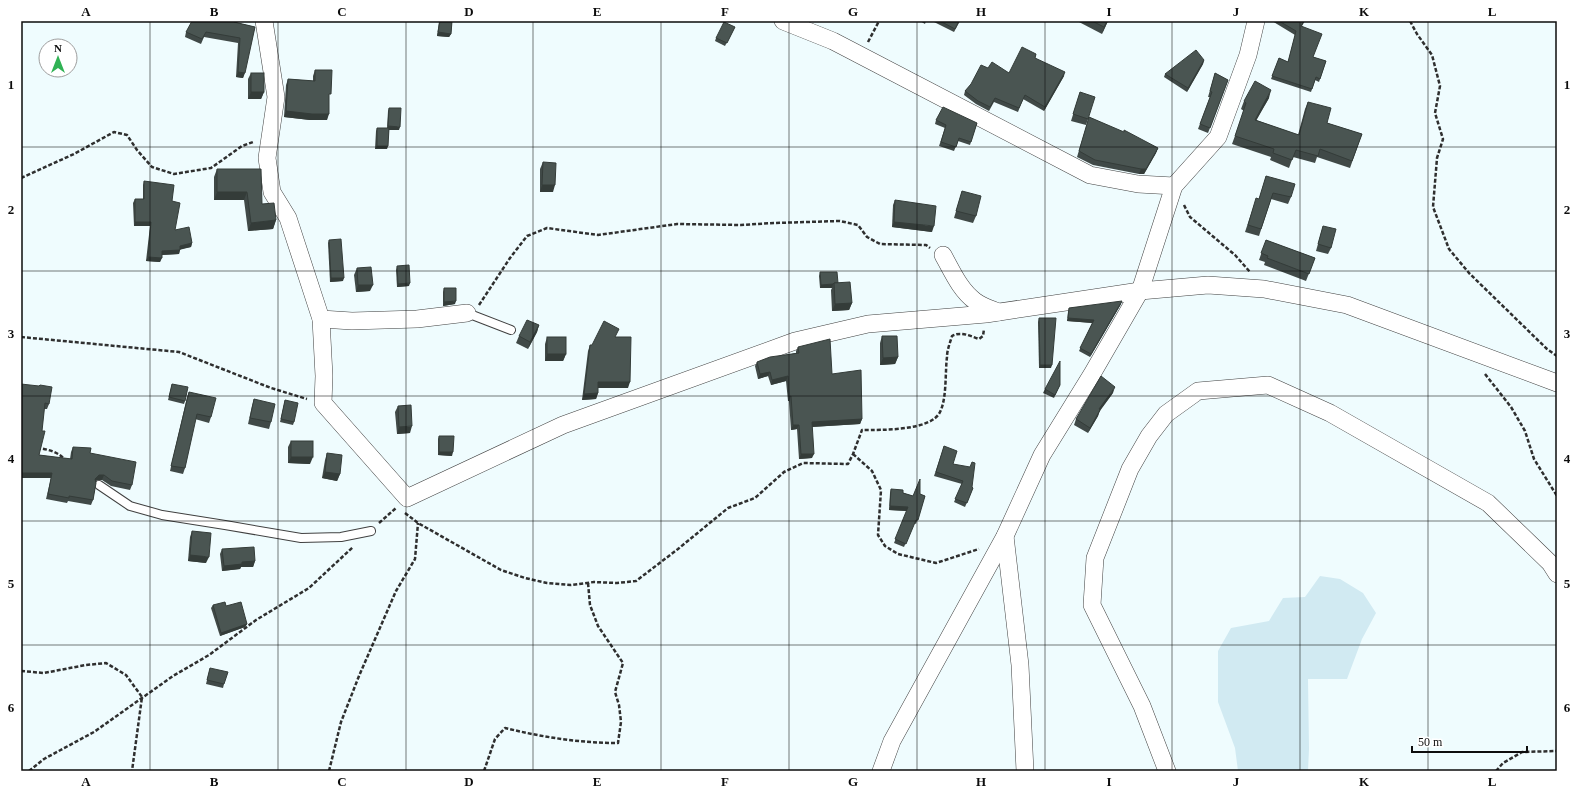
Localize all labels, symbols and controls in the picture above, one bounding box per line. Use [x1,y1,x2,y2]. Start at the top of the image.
text: A [81,4,91,19]
text: B [210,4,219,19]
text: C [337,4,347,19]
text: D [464,4,474,19]
text: E [593,4,601,19]
text: F [721,4,729,19]
text: G [848,4,858,19]
text: H [976,4,986,19]
text: I [1106,4,1112,19]
text: J [1233,4,1240,19]
text: K [1359,4,1370,19]
text: L [1488,4,1497,19]
north arrow [38,38,78,78]
text: N [54,42,62,54]
text: 1 [8,77,14,92]
text: 1 [1564,77,1570,92]
text: 2 [8,202,14,217]
text: 2 [1564,202,1570,217]
text: 3 [8,326,15,341]
text: 3 [1564,326,1571,341]
text: 4 [8,451,15,466]
text: 4 [1564,451,1571,466]
text: 5 [8,576,15,591]
text: 5 [1564,576,1571,591]
text: 6 [8,700,15,715]
text: 6 [1564,700,1571,715]
scale bar [1412,728,1527,754]
text: 50 m [1418,735,1443,749]
text: A [81,774,91,789]
text: B [210,774,219,789]
text: C [337,774,347,789]
text: D [464,774,474,789]
text: E [593,774,601,789]
text: F [721,774,729,789]
text: G [848,774,858,789]
text: H [976,774,986,789]
text: I [1106,774,1112,789]
text: J [1233,774,1240,789]
text: K [1359,774,1370,789]
text: L [1488,774,1497,789]

